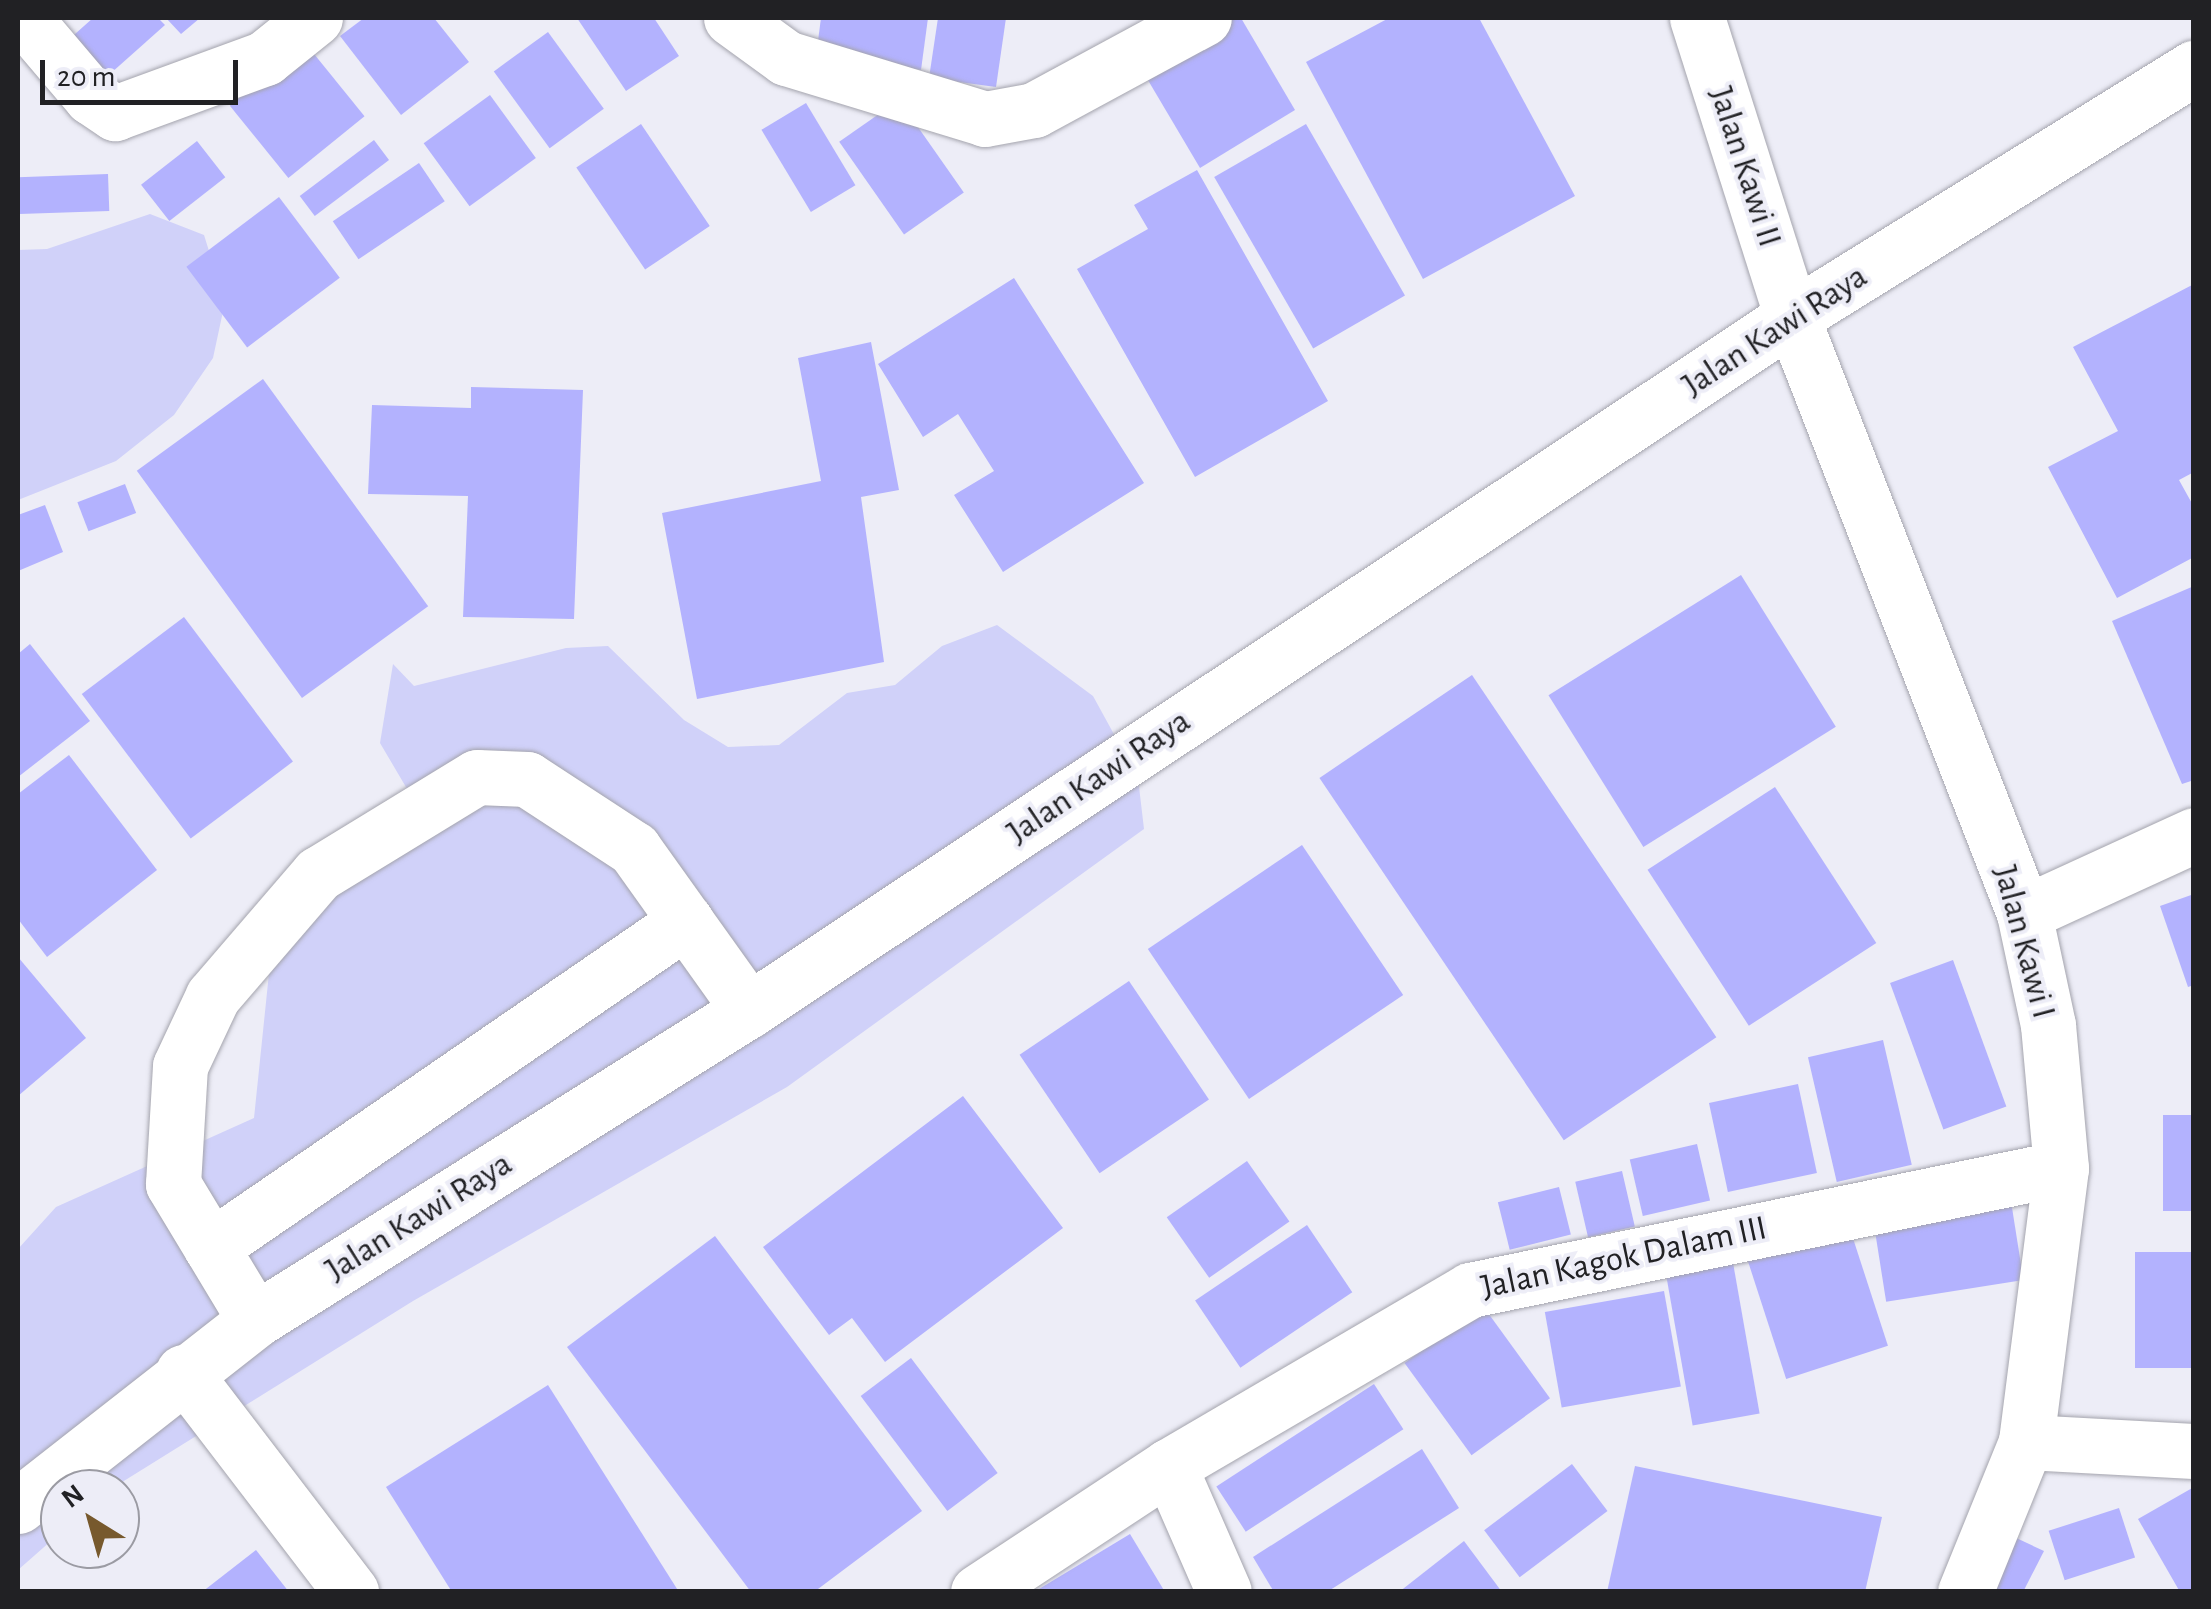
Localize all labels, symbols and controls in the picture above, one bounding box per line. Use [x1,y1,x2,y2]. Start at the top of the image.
scale bar [45,40,242,102]
text: 20 m [57,62,115,92]
street label: Jalan Kawi II [1699,82,1791,252]
street label: Jalan Kawi Raya [1675,256,1875,406]
street label: Jalan Kawi Raya [999,700,1199,854]
street label: Jalan Kawi I [1983,861,2065,1023]
street label: Jalan Kawi Raya [318,1143,520,1291]
street label: Jalan Kagok Dalam III [1477,1207,1771,1309]
north arrow [40,1469,140,1569]
text: N [57,1480,89,1514]

